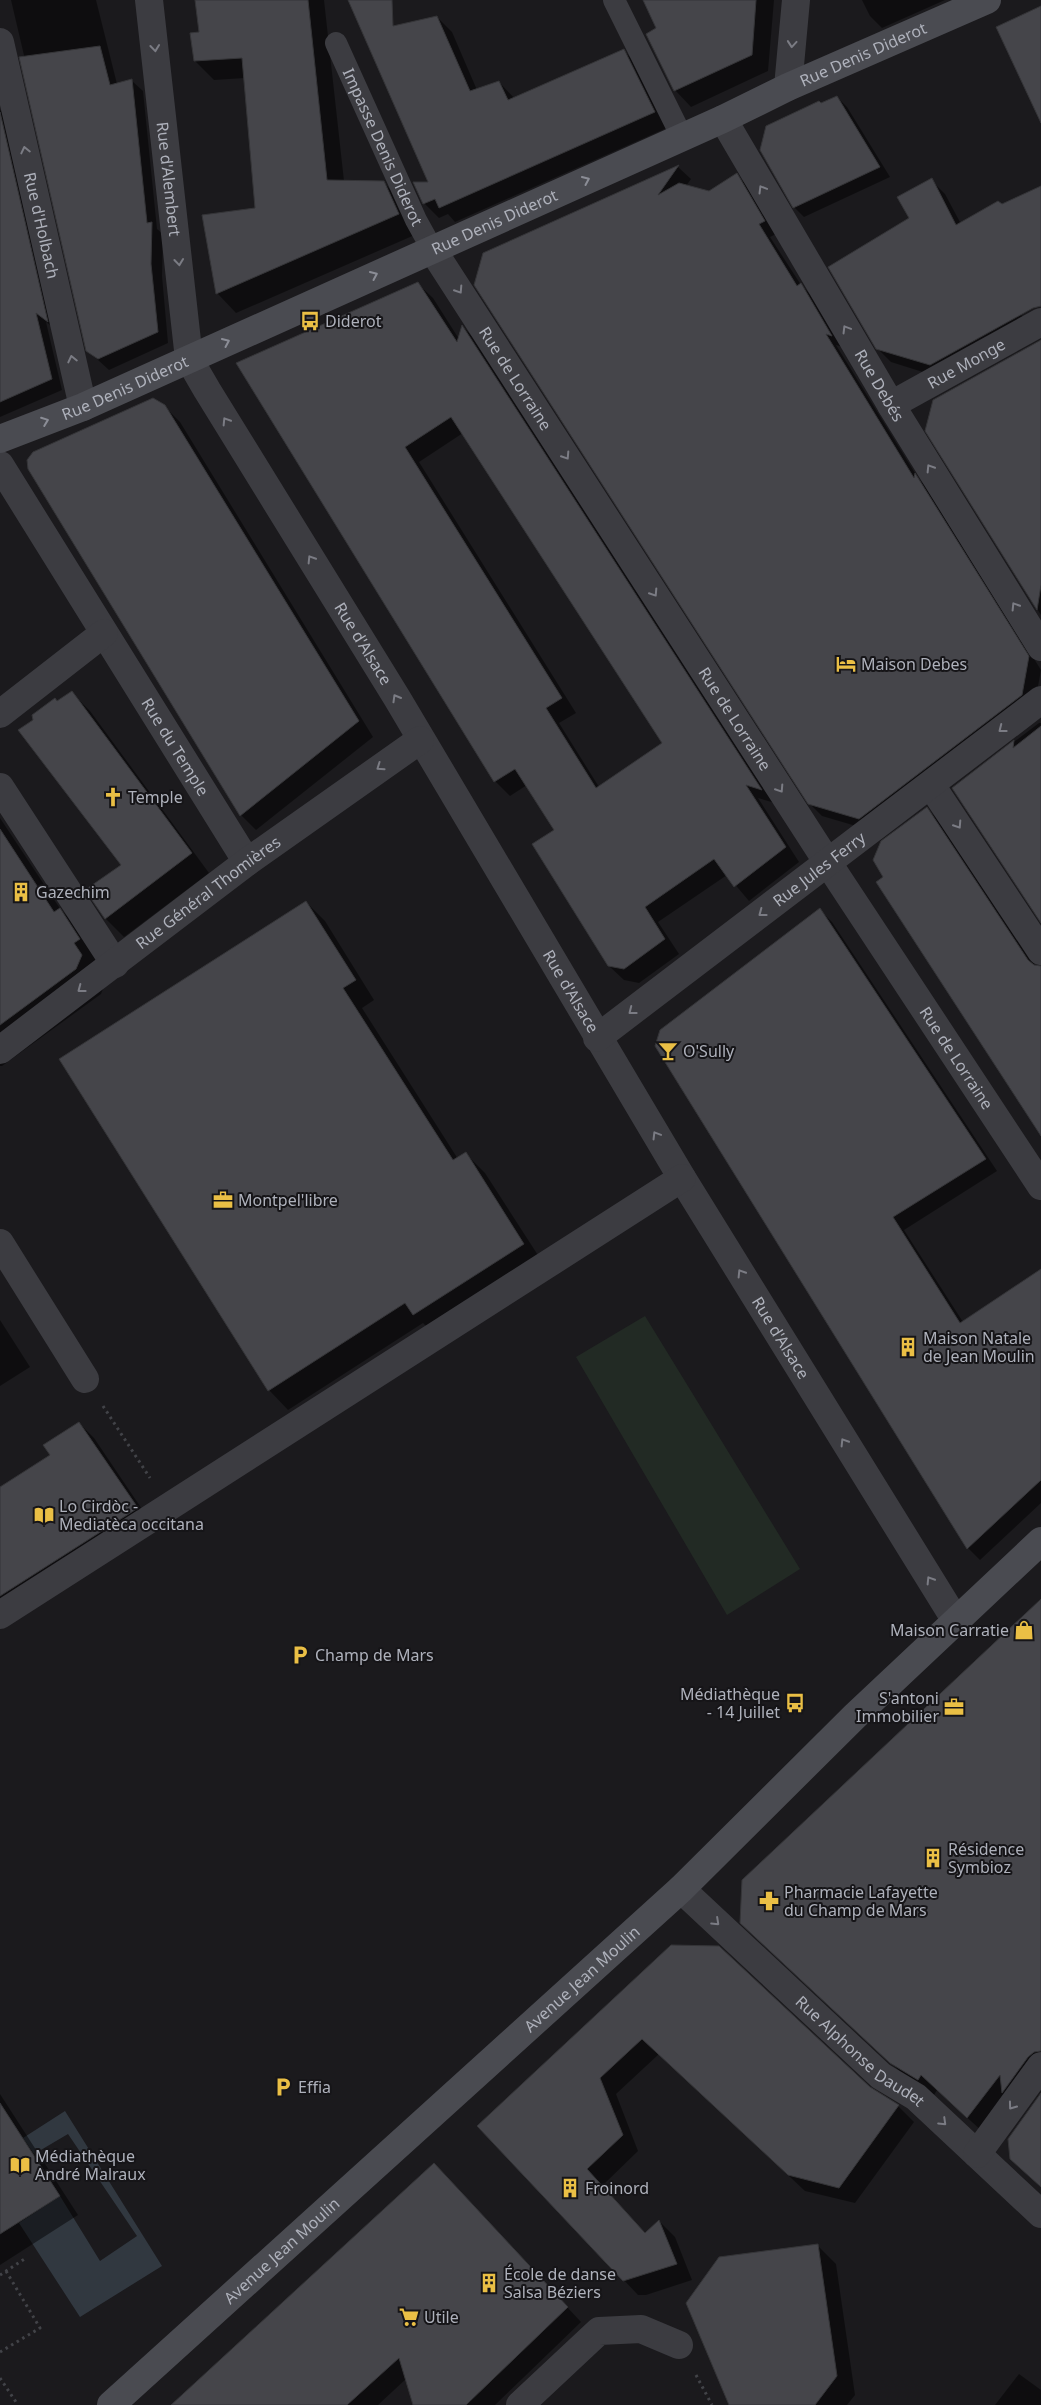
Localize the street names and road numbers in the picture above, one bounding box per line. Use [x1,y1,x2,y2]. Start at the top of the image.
street label: Rue Denis Diderot [796,17,930,92]
street label: Impasse Denis Diderot [338,65,428,230]
street label: Rue d'Alembert [152,121,186,237]
street label: Rue d'Holbach [19,170,64,281]
street label: Rue Denis Diderot [428,184,561,260]
street label: Rue de Lorraine [474,322,557,434]
street label: Rue Monge [923,333,1009,394]
street label: Rue Debés [850,345,910,426]
street label: Rue Denis Diderot [59,350,192,425]
street label: Rue d'Alsace [330,598,397,689]
street label: Rue de Lorraine [693,663,777,775]
street label: Rue du Temple [137,695,213,799]
street label: Rue Jules Ferry [768,826,871,911]
street label: Rue Général Thomières [131,831,285,954]
street label: Rue d'Alsace [538,946,604,1037]
street label: Rue de Lorraine [915,1002,998,1114]
street label: Rue d'Alsace [747,1292,815,1383]
street label: Avenue Jean Moulin [519,1921,644,2037]
street label: Rue Alphonse Daudet [791,1991,930,2111]
street label: Avenue Jean Moulin [219,2192,344,2309]

